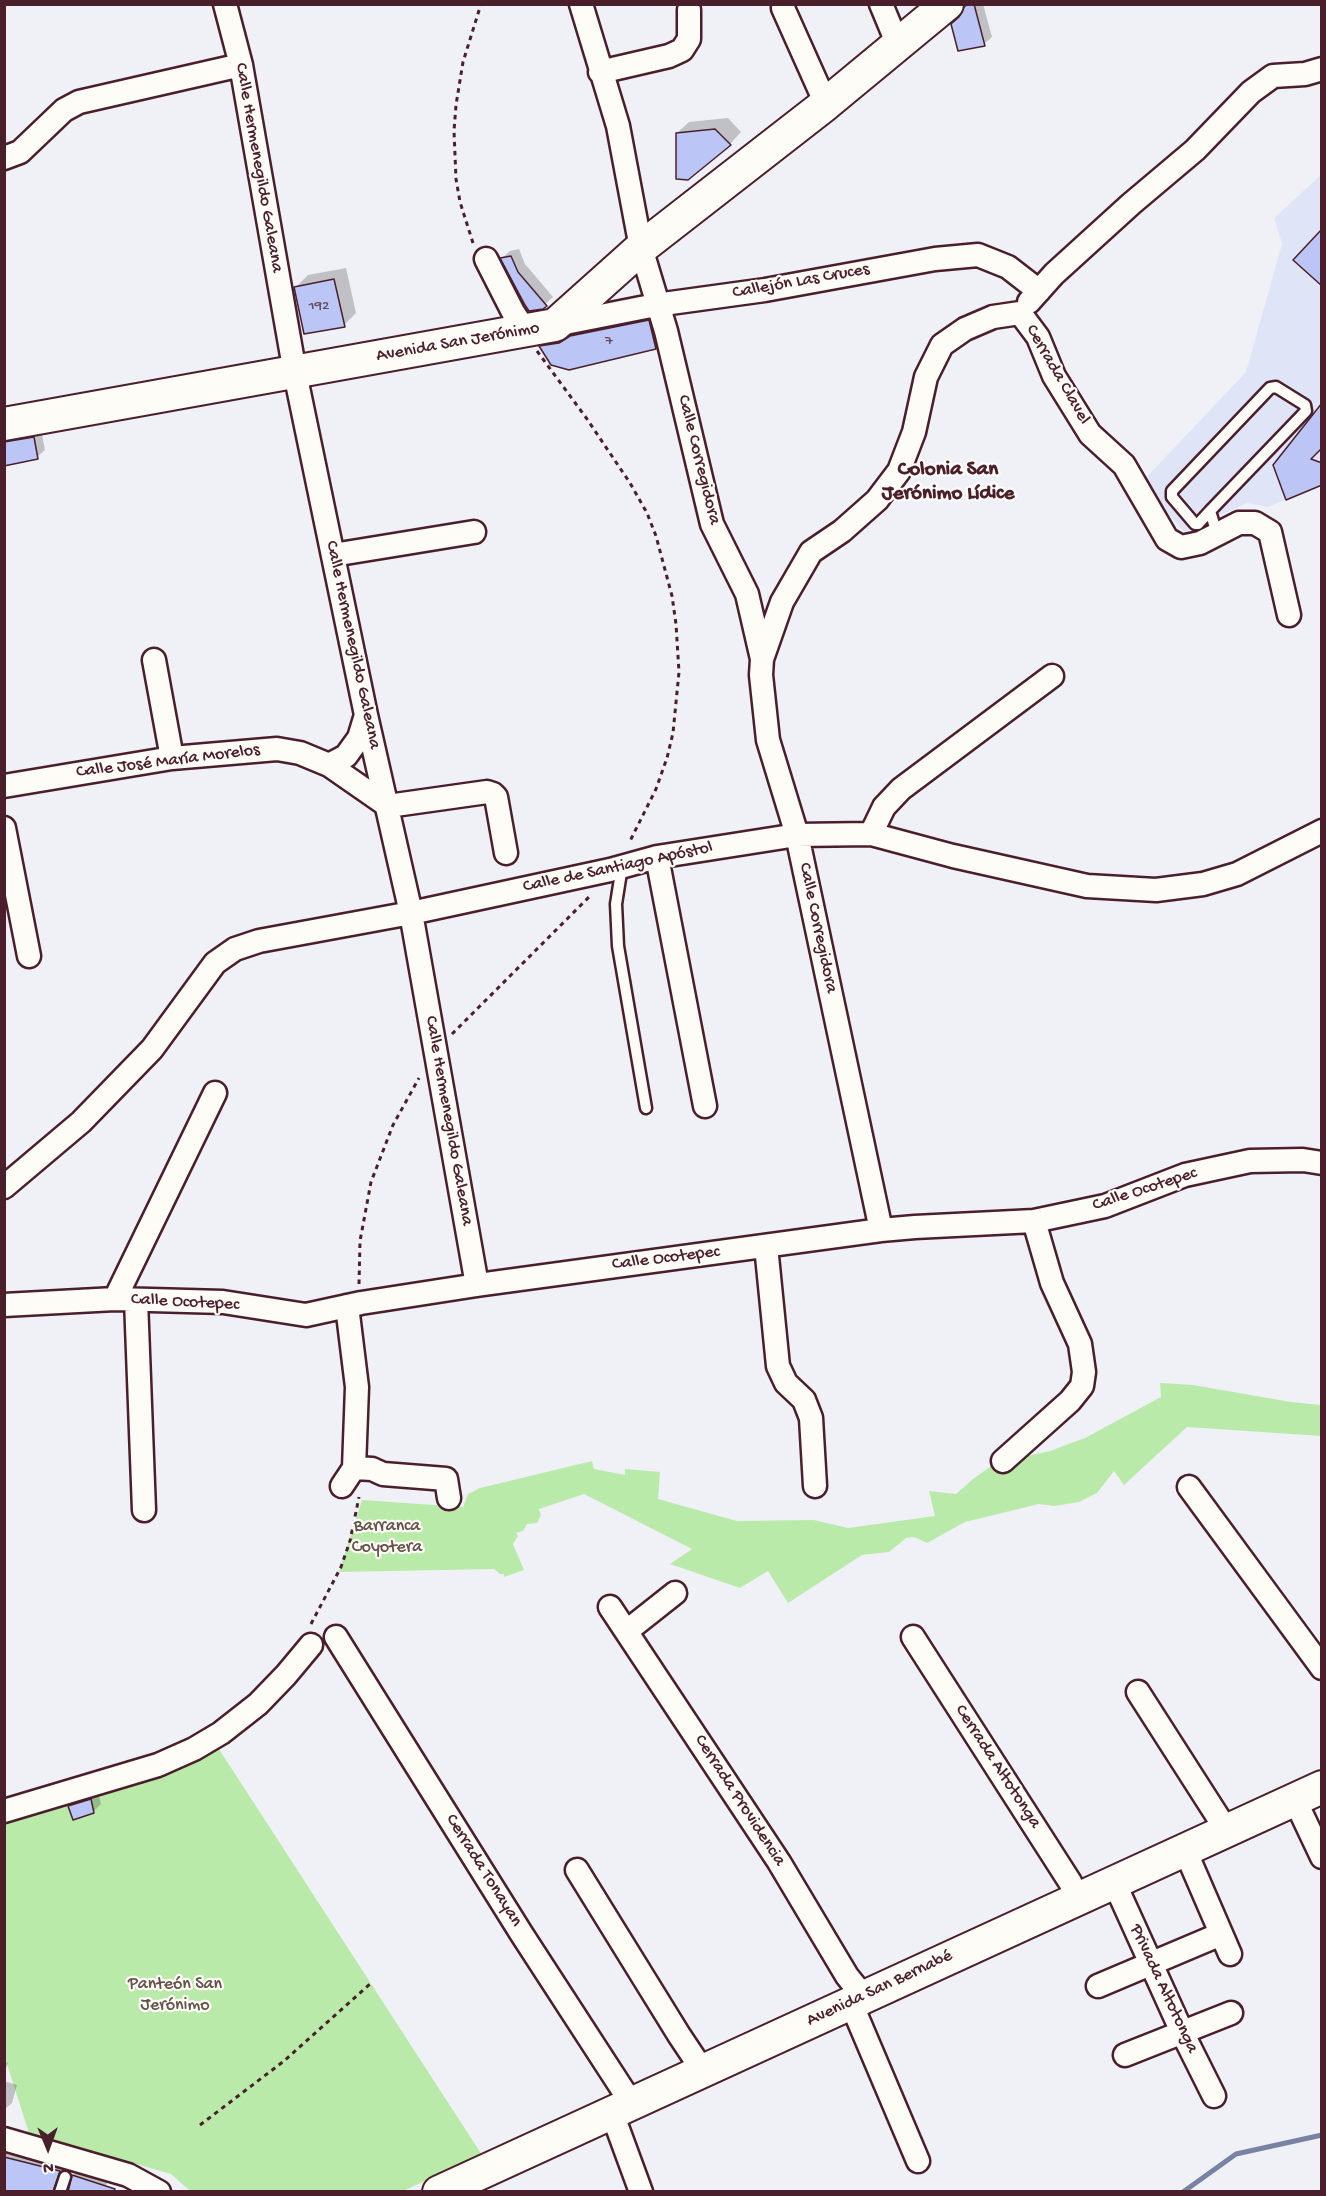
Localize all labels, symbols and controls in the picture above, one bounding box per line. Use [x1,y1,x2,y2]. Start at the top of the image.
street label: Calle Hermenegildo Galeana [229,62,287,274]
street label: Callejón Las Cruces [731,259,871,305]
house number: 192 [309,298,329,316]
street label: Avenida San Jerónimo [375,318,541,368]
street label: Cerrada Clavel [1020,321,1094,429]
house number: 7 [605,333,613,351]
street label: Calle Corregidora [671,393,725,527]
district label: Colonia San Jerónimo Lídice [882,458,1014,508]
street label: Calle Hermenegildo Galeana [319,539,385,751]
street label: Calle José María Morelos [75,740,261,784]
street label: Calle de Santiago Apóstol [521,837,715,899]
street label: Calle Corregidora [793,861,841,995]
street label: Calle Hermenegildo Galeana [419,1015,477,1227]
street label: Calle Ocotepec [1090,1163,1200,1217]
street label: Calle Ocotepec [611,1242,721,1276]
street label: Calle Ocotepec [130,1289,240,1317]
park label: Barranca Coyotera [352,1516,422,1558]
street label: Cerrada Altotonga [949,1701,1045,1833]
street label: Cerrada Providencia [688,1731,790,1871]
street label: Cerrada Tonayan [440,1811,526,1931]
street label: Privada Altotonga [1124,1921,1202,2057]
street label: Avenida San Bernabé [804,1946,956,2032]
park label: Panteón San Jerónimo [128,1974,222,2016]
north arrow [18,2118,78,2178]
text: N [43,2157,54,2176]

